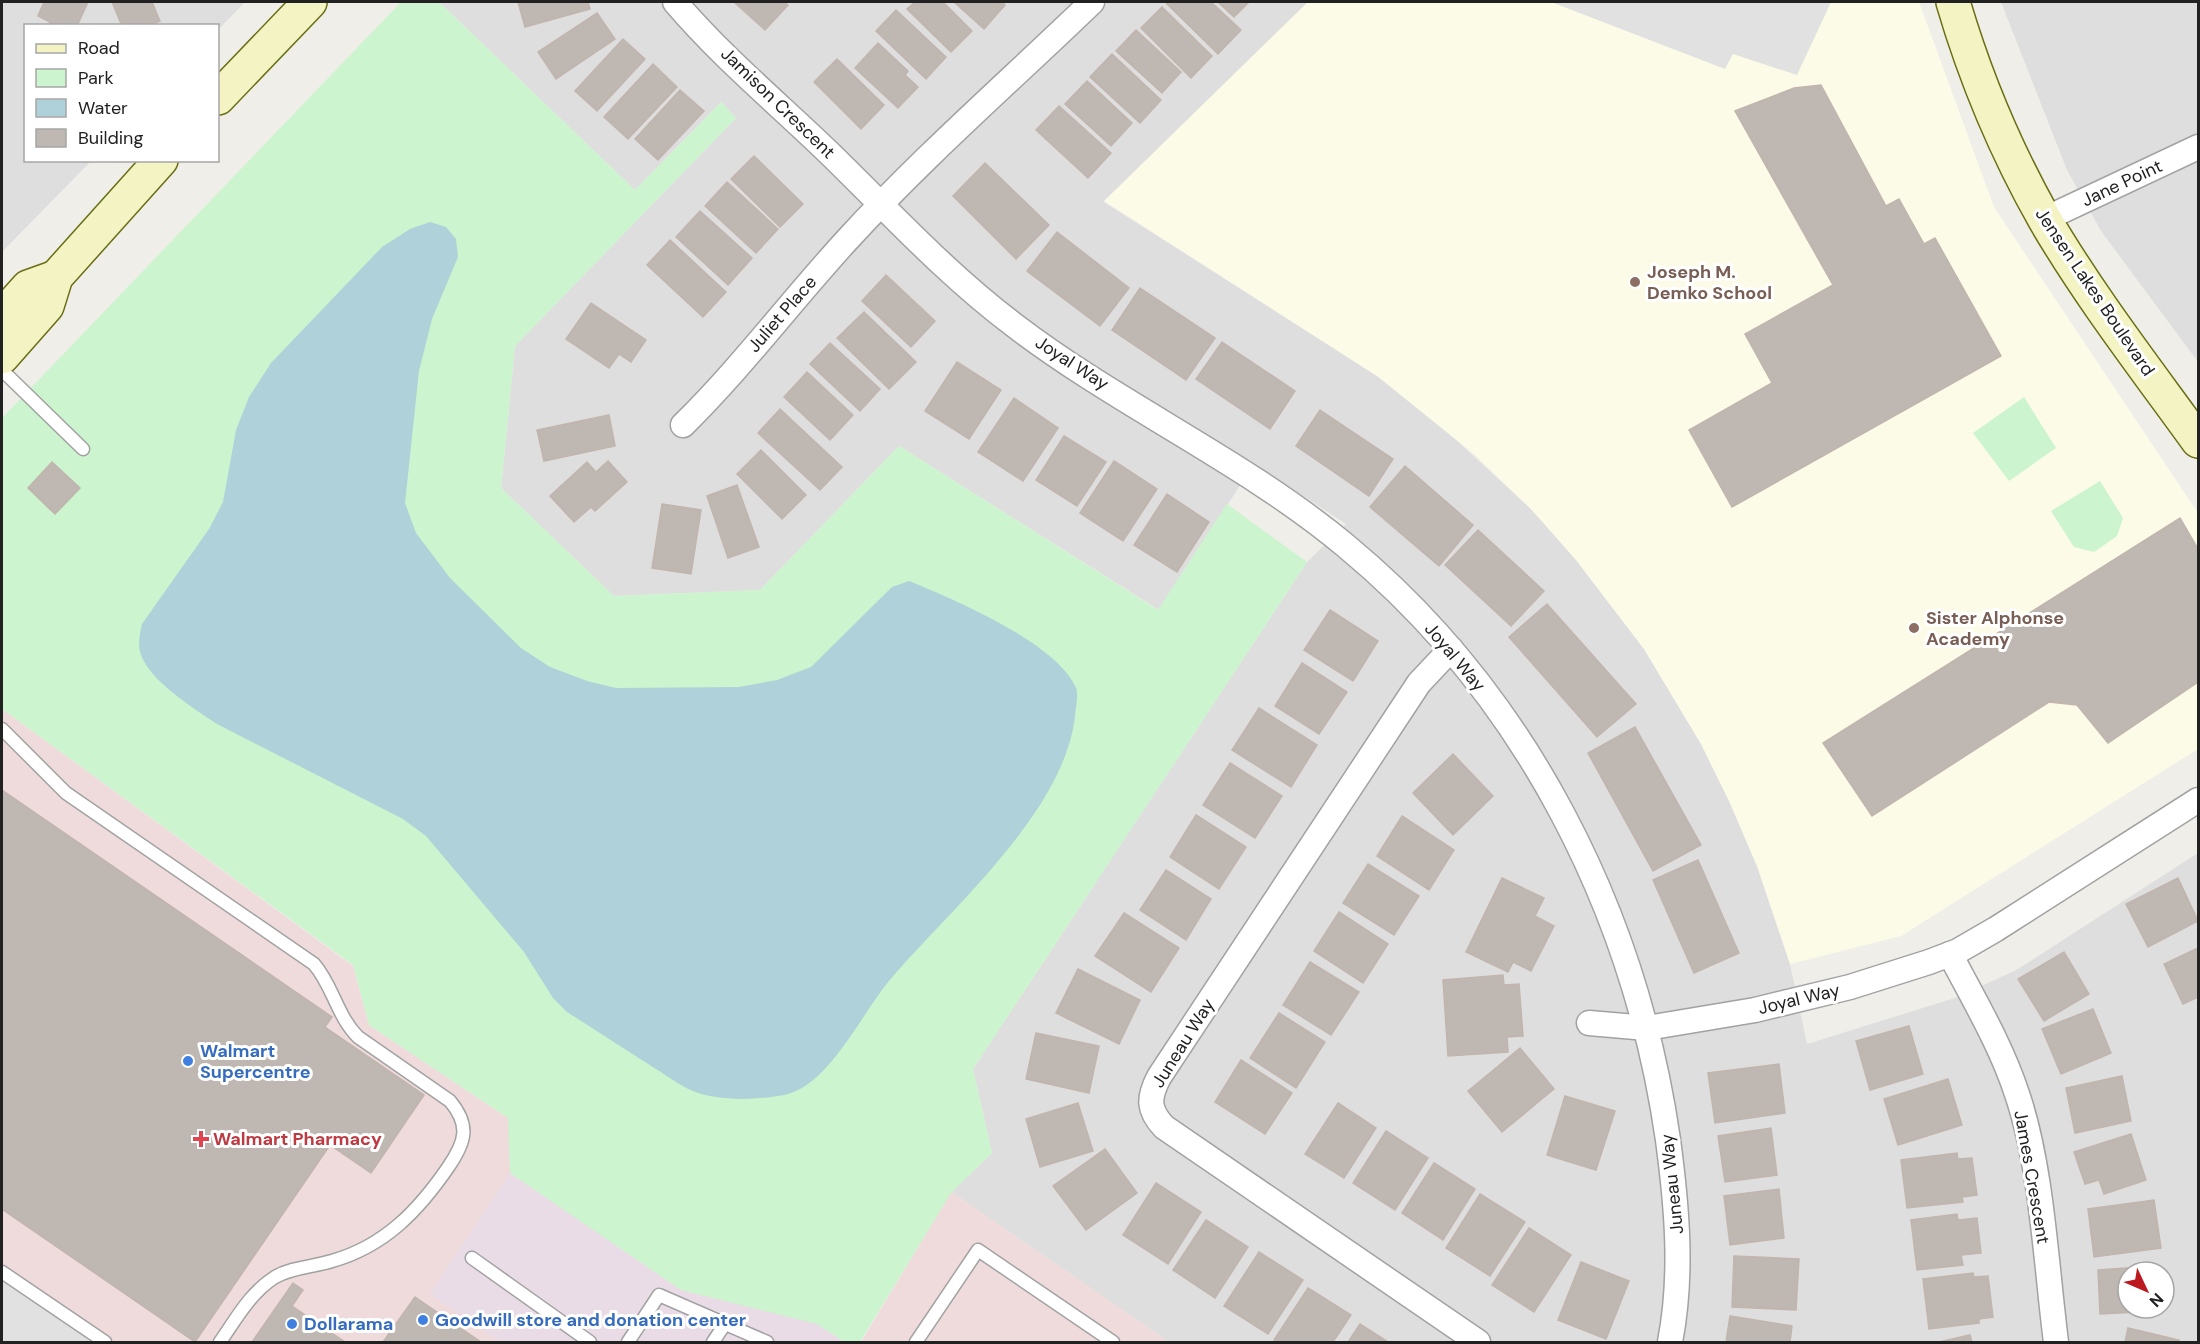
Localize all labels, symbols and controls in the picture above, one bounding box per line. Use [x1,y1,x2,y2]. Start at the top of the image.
legend [24,24,219,162]
text: Road [78,36,120,60]
street label: Jamison Crescent [716,42,840,164]
text: Park [78,66,114,90]
text: Water [78,96,128,120]
text: Building [78,126,143,150]
street label: Jane Point [2078,154,2166,212]
street label: Jensen Lakes Boulevard [2030,203,2160,381]
place label: Joseph M. Demko School [1647,260,1772,305]
street label: Juliet Place [742,271,822,357]
marker: Joseph M. Demko School [1628,275,1642,289]
street label: Joyal Way [1031,330,1113,396]
place label: Sister Alphonse Academy [1926,606,2064,651]
street label: Joyal Way [1419,617,1491,697]
marker: Sister Alphonse Academy [1907,621,1921,635]
street label: Joyal Way [1756,978,1842,1020]
street label: Juneau Way [1146,994,1220,1092]
place label: Walmart Supercentre [200,1039,311,1084]
marker: Walmart Supercentre [181,1054,195,1068]
street label: James Crescent [2008,1108,2056,1246]
place label: Walmart Pharmacy [213,1127,382,1151]
marker: Walmart Pharmacy [194,1132,208,1146]
street label: Juneau Way [1655,1133,1689,1235]
north arrow [2116,1260,2176,1320]
text: N [2145,1289,2168,1312]
place label: Goodwill store and donation center [435,1308,746,1332]
place label: Dollarama [304,1312,393,1336]
marker: Goodwill store and donation center [416,1313,430,1327]
marker: Dollarama [285,1317,299,1331]

